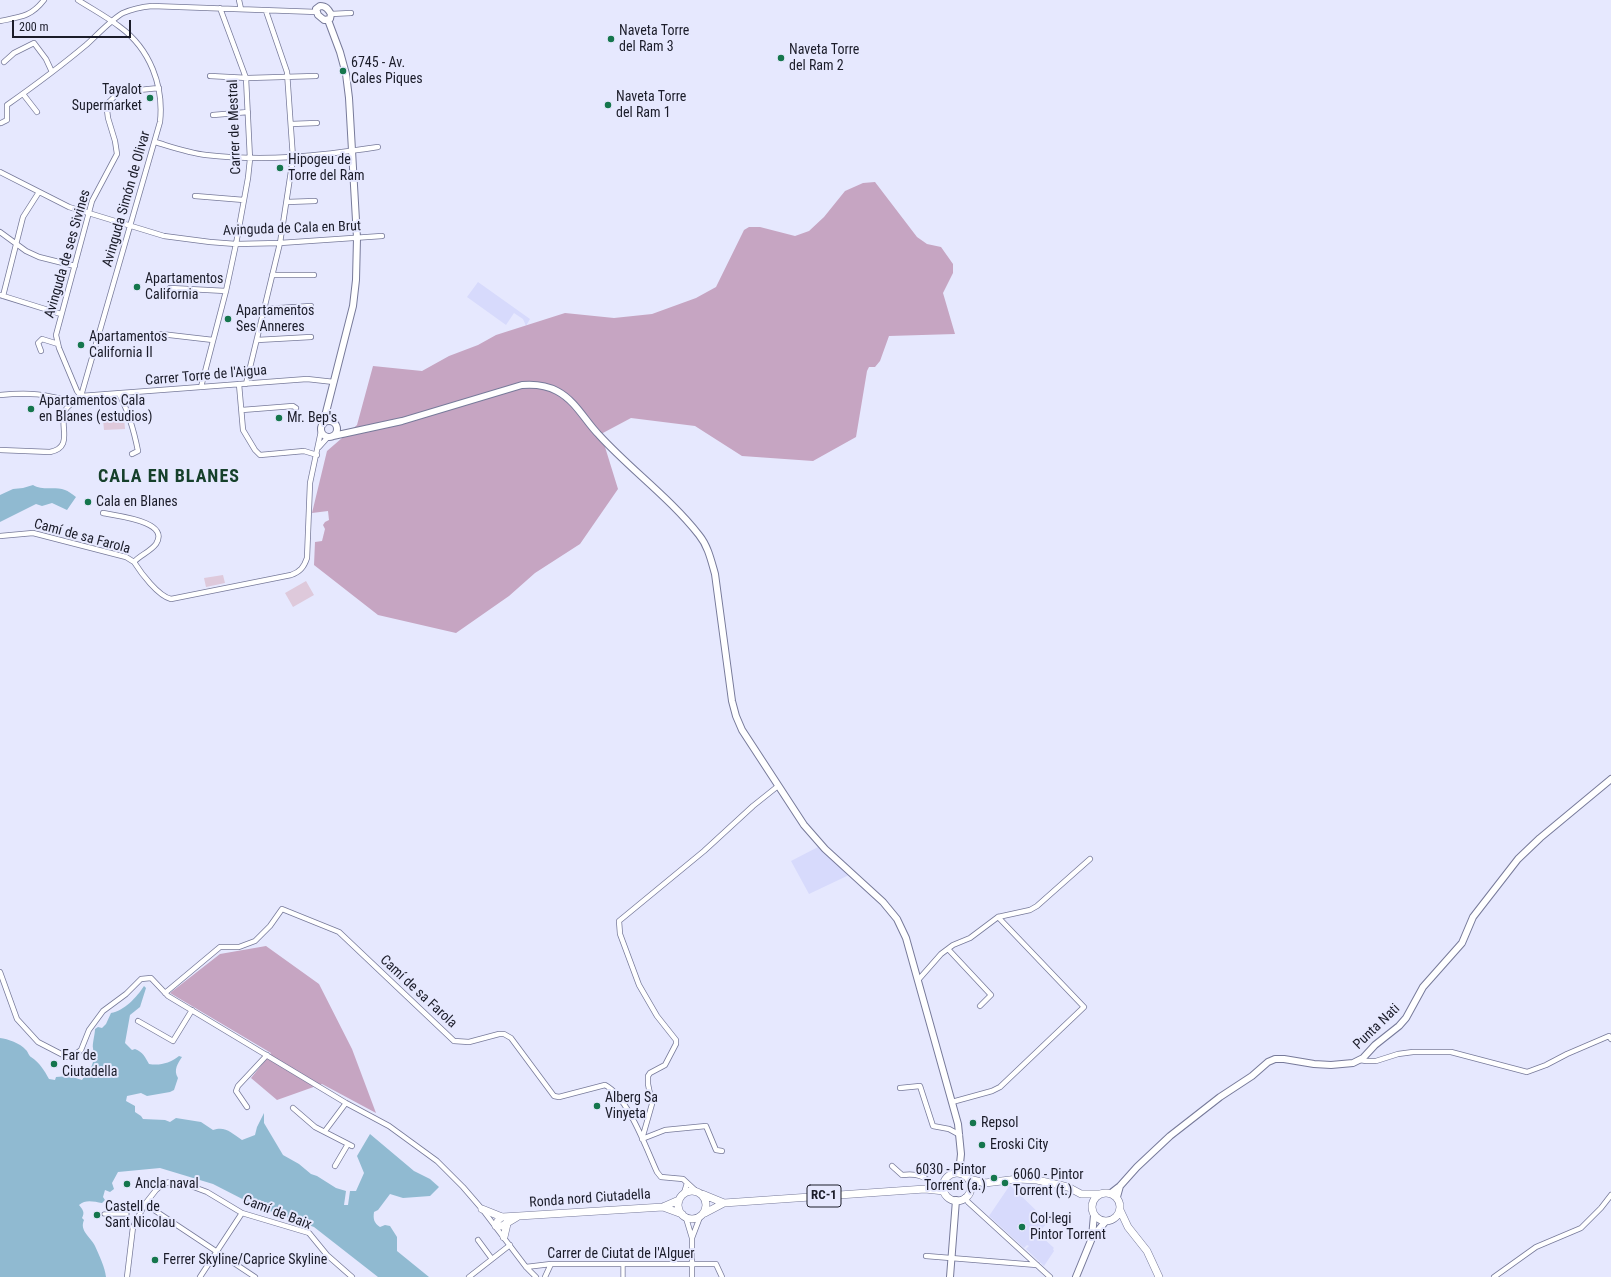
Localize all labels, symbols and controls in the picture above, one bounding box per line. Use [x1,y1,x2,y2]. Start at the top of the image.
scale bar [14,12,133,38]
text: 200 m [19,20,49,34]
place label: Naveta Torre del Ram 3 [619,23,689,56]
marker: Naveta Torre del Ram 3 [606,34,616,44]
place label: Naveta Torre del Ram 2 [789,42,859,74]
marker: Naveta Torre del Ram 2 [776,53,786,63]
place label: 6745 - Av. Cales Piques [351,55,423,88]
marker: 6745 - Av. Cales Piques [338,66,348,76]
street label: Carrer de Mestral [225,79,245,175]
place label: Tayalot Supermarket [72,82,142,114]
place label: Naveta Torre del Ram 1 [616,89,686,122]
marker: Tayalot Supermarket [145,93,155,103]
marker: Naveta Torre del Ram 1 [603,100,613,110]
street label: Avinguda Simón de Olivar [100,129,154,269]
place label: Hipogeu de Torre del Ram [288,152,364,184]
marker: Hipogeu de Torre del Ram [275,163,285,173]
street label: Avinguda de ses Sivines [42,188,94,320]
street label: Avinguda de Cala en Brut [223,218,361,240]
place label: Apartamentos California [145,271,223,304]
marker: Apartamentos California [132,282,142,292]
place label: Apartamentos Ses Anneres [236,303,314,336]
marker: Apartamentos Ses Anneres [223,314,233,324]
place label: Apartamentos California II [89,329,167,362]
marker: Apartamentos California II [76,340,86,350]
street label: Carrer Torre de l'Aigua [144,362,268,390]
place label: Apartamentos Cala en Blanes (estudios) [39,393,152,426]
marker: Apartamentos Cala en Blanes (estudios) [26,404,36,414]
place label: Mr. Bep's [287,410,337,426]
marker: Mr. Bep's [274,413,284,423]
district label: CALA EN BLANES [98,466,240,488]
place label: Cala en Blanes [96,494,178,510]
marker: Cala en Blanes [83,497,93,507]
street label: Camí de sa Farola [32,516,132,558]
street label: Camí de sa Farola [376,952,460,1032]
street label: Punta Nati [1350,1001,1404,1053]
place label: Far de Ciutadella [62,1048,117,1080]
marker: Far de Ciutadella [49,1059,59,1069]
place label: Alberg Sa Vinyeta [605,1090,658,1122]
marker: Alberg Sa Vinyeta [592,1101,602,1111]
place label: Repsol [981,1115,1019,1131]
marker: Repsol [968,1118,978,1128]
place label: Eroski City [990,1137,1048,1153]
marker: Eroski City [977,1140,987,1150]
place label: 6030 - Pintor Torrent (a.) [915,1162,986,1194]
place label: 6060 - Pintor Torrent (t.) [1013,1167,1084,1200]
marker: 6030 - Pintor Torrent (a.) [989,1173,999,1183]
place label: Ancla naval [135,1176,199,1192]
marker: 6060 - Pintor Torrent (t.) [1000,1178,1010,1188]
marker: Ancla naval [122,1179,132,1189]
road number: RC-1 [807,1185,841,1207]
street label: Ronda nord Ciutadella [529,1186,651,1212]
street label: Camí de Baix [240,1192,314,1234]
place label: Castell de Sant Nicolau [105,1199,175,1232]
marker: Castell de Sant Nicolau [92,1210,102,1220]
place label: Col·legi Pintor Torrent [1030,1211,1106,1244]
marker: Col·legi Pintor Torrent [1017,1222,1027,1232]
street label: Carrer de Ciutat de l'Alguer [547,1246,695,1262]
place label: Ferrer Skyline/Caprice Skyline [163,1252,327,1268]
marker: Ferrer Skyline/Caprice Skyline [150,1255,160,1265]

